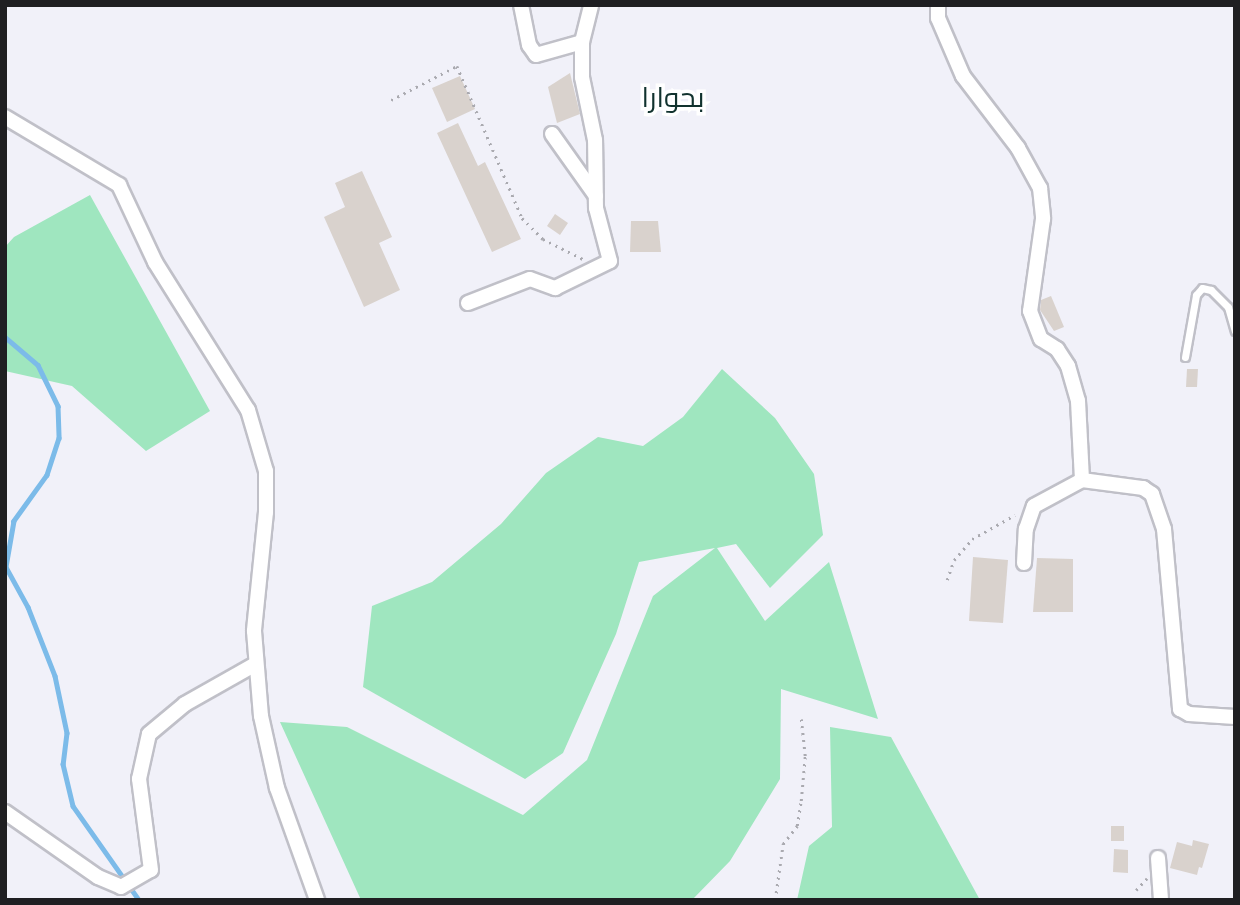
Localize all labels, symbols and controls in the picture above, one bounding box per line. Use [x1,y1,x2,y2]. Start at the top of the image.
district label: بحوارا [642,81,704,115]

